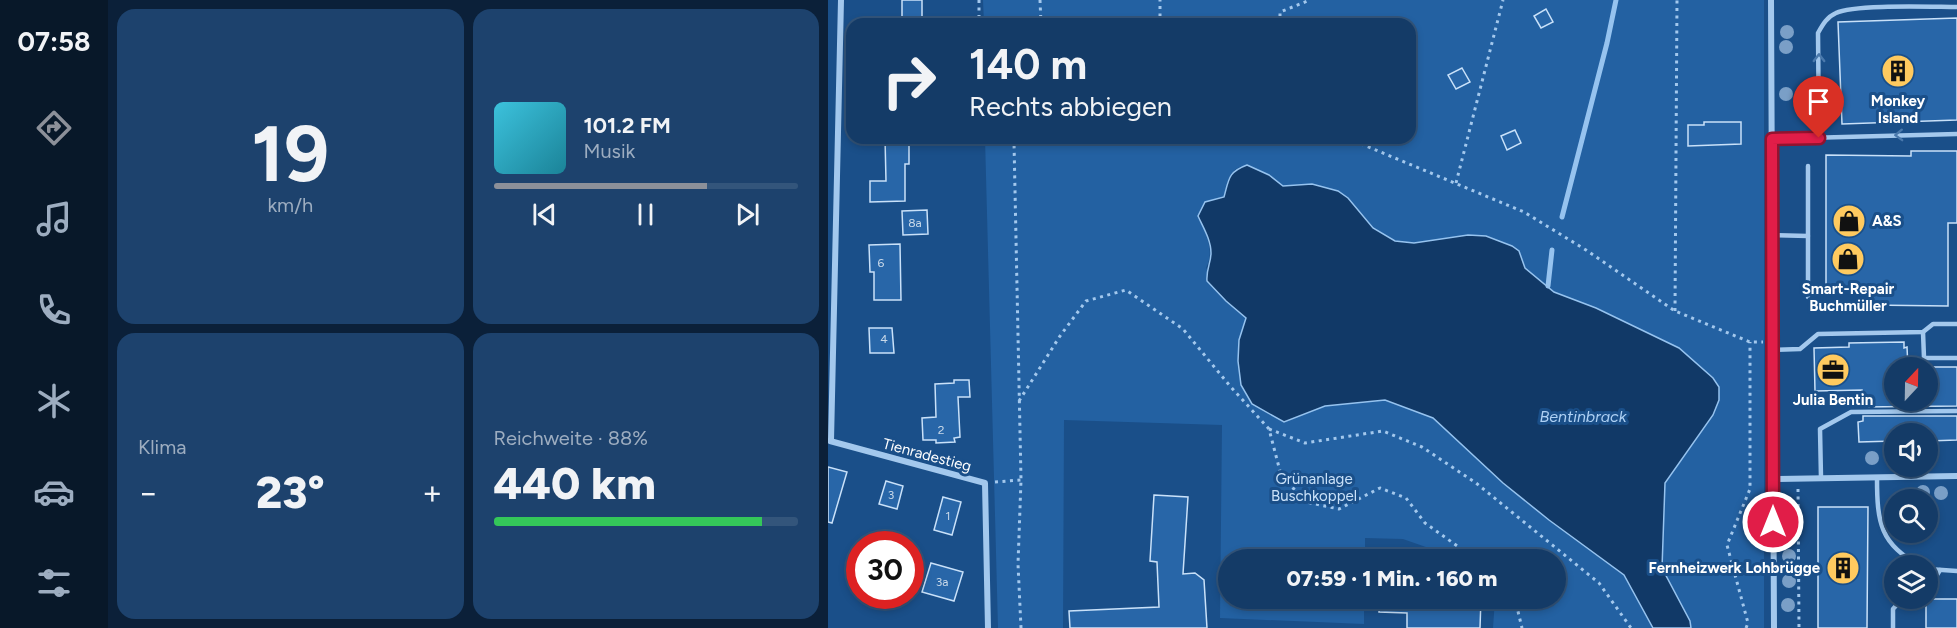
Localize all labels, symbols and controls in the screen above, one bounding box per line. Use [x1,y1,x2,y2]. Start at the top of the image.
text: 07:58 [18,25,90,58]
text: 140 m [969,39,1087,90]
icon: right [870,42,948,120]
one-way arrow [1813,53,1825,62]
building icon: Monkey Island [1880,53,1916,89]
pin [1793,76,1844,138]
icon: arrive [1802,85,1835,118]
text: Rechts abbiegen [969,90,1172,123]
place label: Monkey Island [1871,92,1926,127]
icon: directions [33,107,75,149]
text: 19 [251,107,329,201]
text: 101.2 FM [584,112,671,139]
one-way arrow [1894,129,1903,142]
text: Musik [584,139,635,163]
text: km/h [267,193,313,217]
icon: music [33,198,75,240]
icon: previous [528,198,561,231]
icon: pause [629,198,662,231]
icon: next [731,198,764,231]
shop icon: A&S [1831,203,1867,239]
place label: A&S [1872,212,1902,230]
house number: 8a [908,216,922,230]
shop icon: Smart-Repair Buchmüller [1830,241,1866,277]
house number: 6 [878,256,885,270]
place label: Smart-Repair Buchmüller [1802,280,1895,315]
icon: phone [33,289,75,331]
house number: 4 [880,332,888,346]
office icon: Julia Bentin [1815,352,1851,388]
north arrow [1884,357,1938,411]
map controls [1884,357,1938,609]
icon: climate [33,380,75,422]
place label: Julia Bentin [1793,391,1873,409]
water label: Bentinbrack [1540,407,1628,426]
house number: 2 [938,423,944,437]
button: sound [1884,423,1938,477]
text: Reichweite · 88% [494,426,648,450]
text: Klima [138,435,186,459]
street label: Tienradestieg [881,435,973,475]
text: 440 km [494,456,656,510]
text: 23° [256,465,325,519]
park label: Grünanlage Buschkoppel [1271,470,1357,505]
icon: car [33,471,75,513]
text: − [138,473,159,512]
text: + [422,473,442,512]
house number: 3 [888,488,894,502]
button: search [1884,489,1938,543]
position arrow [1741,490,1805,554]
house number: 1 [946,509,950,523]
speed limit sign: 30 [846,531,924,609]
building icon: Fernheizwerk Lohbrügge [1825,550,1861,586]
button: layers [1884,555,1938,609]
place label: Fernheizwerk Lohbrügge [1649,559,1821,577]
icon: filters [33,562,75,604]
text: 07:59 · 1 Min. · 160 m [1287,565,1497,592]
house number: 3a [936,575,948,589]

